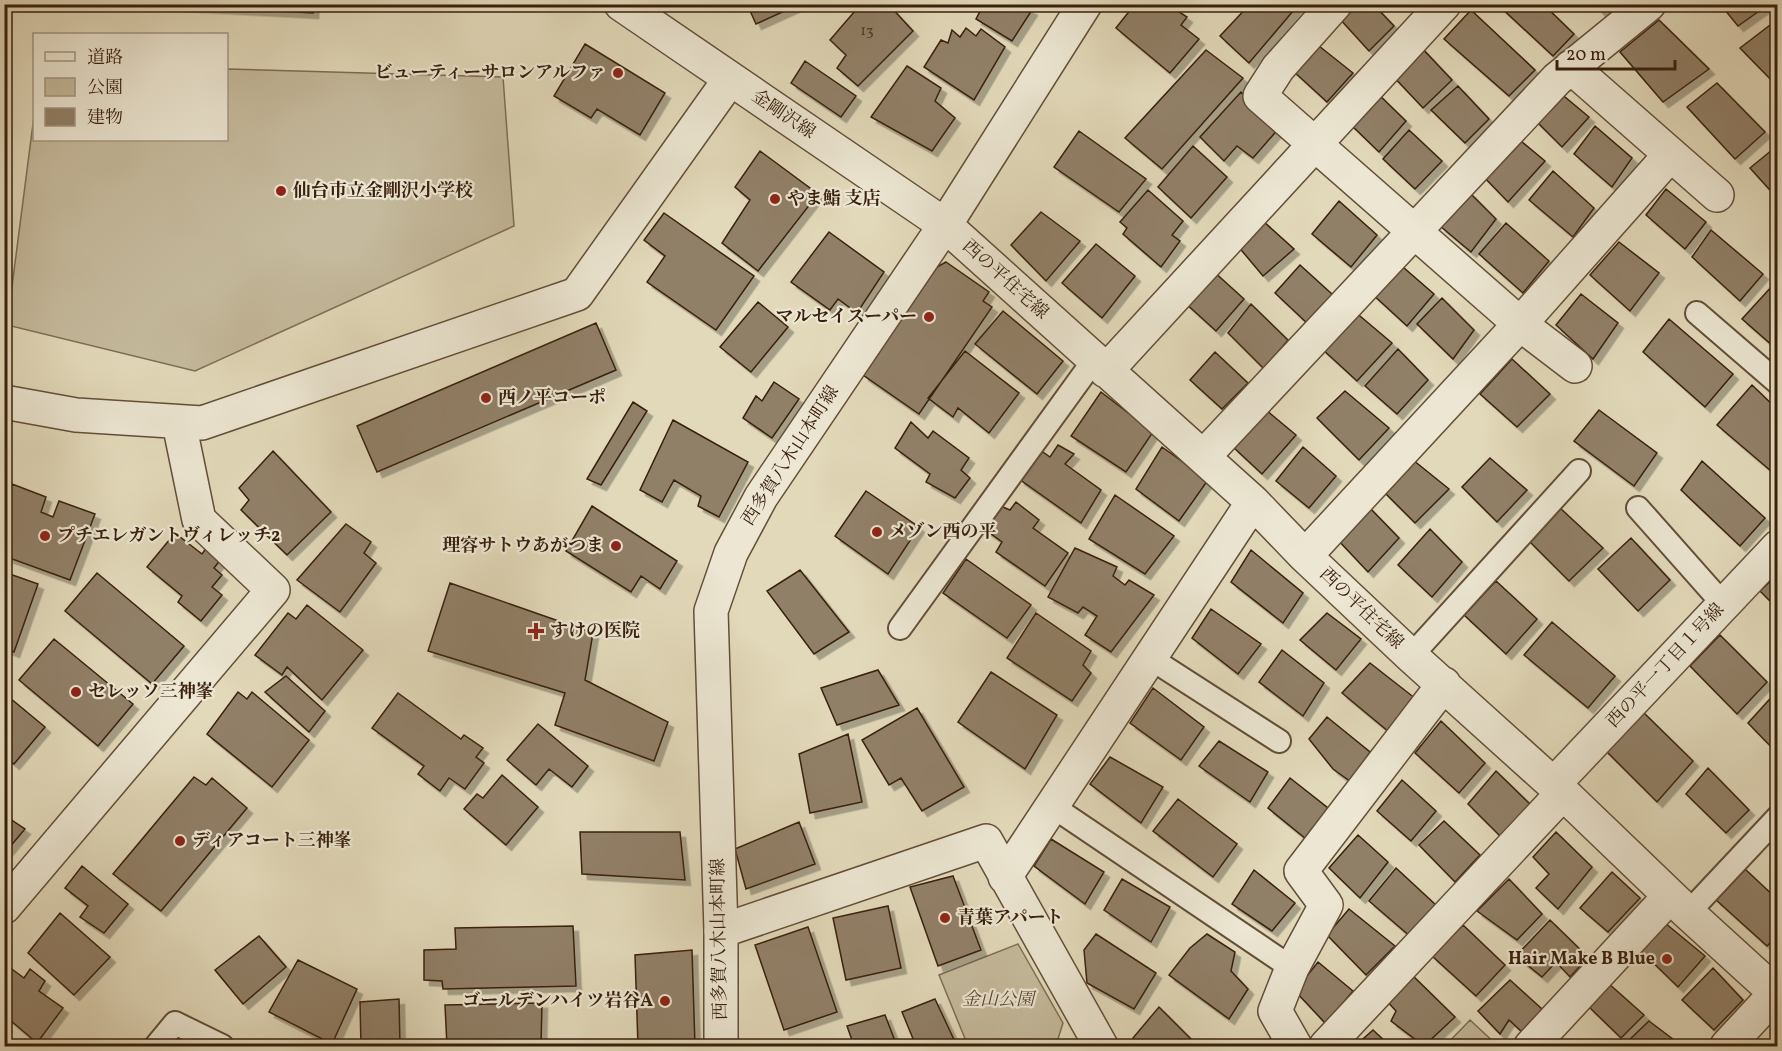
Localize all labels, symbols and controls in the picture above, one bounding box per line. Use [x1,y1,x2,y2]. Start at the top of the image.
house number: 13 [860,21,874,42]
legend [33,33,228,141]
scale bar [1557,33,1676,71]
text: 20 m [1566,43,1606,68]
text: 道路 [87,46,123,71]
place label: ビューティーサロンアルファ [375,61,606,86]
marker: ビューティーサロンアルファ [611,66,625,80]
text: 公園 [87,76,123,101]
street label: 金剛沢線 [746,85,820,145]
text: 建物 [87,106,123,131]
place label: 仙台市立金剛沢小学校 [293,179,473,204]
marker: 仙台市立金剛沢小学校 [274,184,288,198]
place label: やま鮨 支店 [787,187,881,212]
marker: やま鮨 支店 [768,192,782,206]
street label: 西の平住宅線 [957,235,1053,325]
place label: マルセイスーパー [776,305,917,330]
marker: マルセイスーパー [922,310,936,324]
street label: 西多賀八木山本町線 [736,381,846,531]
place label: 西ノ平コーポ [498,386,606,411]
marker: 西ノ平コーポ [479,391,493,405]
place label: メゾン西の平 [889,520,996,545]
place label: プチエレガントヴィレッチ2 [57,524,280,549]
marker: メゾン西の平 [870,525,884,539]
marker: プチエレガントヴィレッチ2 [38,529,52,543]
place label: 理容サトウあがつま [442,534,604,559]
marker: 理容サトウあがつま [609,539,623,553]
street label: 西の平住宅線 [1313,562,1409,656]
street label: 西の平一丁目１号線 [1602,598,1730,734]
place label: すけの医院 [550,619,640,644]
marker: すけの医院 [527,622,545,640]
place label: セレッソ三神峯 [88,680,214,705]
marker: セレッソ三神峯 [69,685,83,699]
place label: ディアコート三神峯 [192,829,352,854]
marker: ディアコート三神峯 [173,834,187,848]
street label: 西多賀八木山本町線 [706,858,734,1020]
place label: 青葉アパート [957,906,1064,931]
marker: 青葉アパート [938,911,952,925]
place label: Hair Make B Blue [1508,947,1655,972]
marker: Hair Make B Blue [1660,952,1674,966]
park label: 金山公園 [962,988,1037,1013]
place label: ゴールデンハイツ岩谷A [462,989,653,1014]
marker: ゴールデンハイツ岩谷A [658,994,672,1008]

